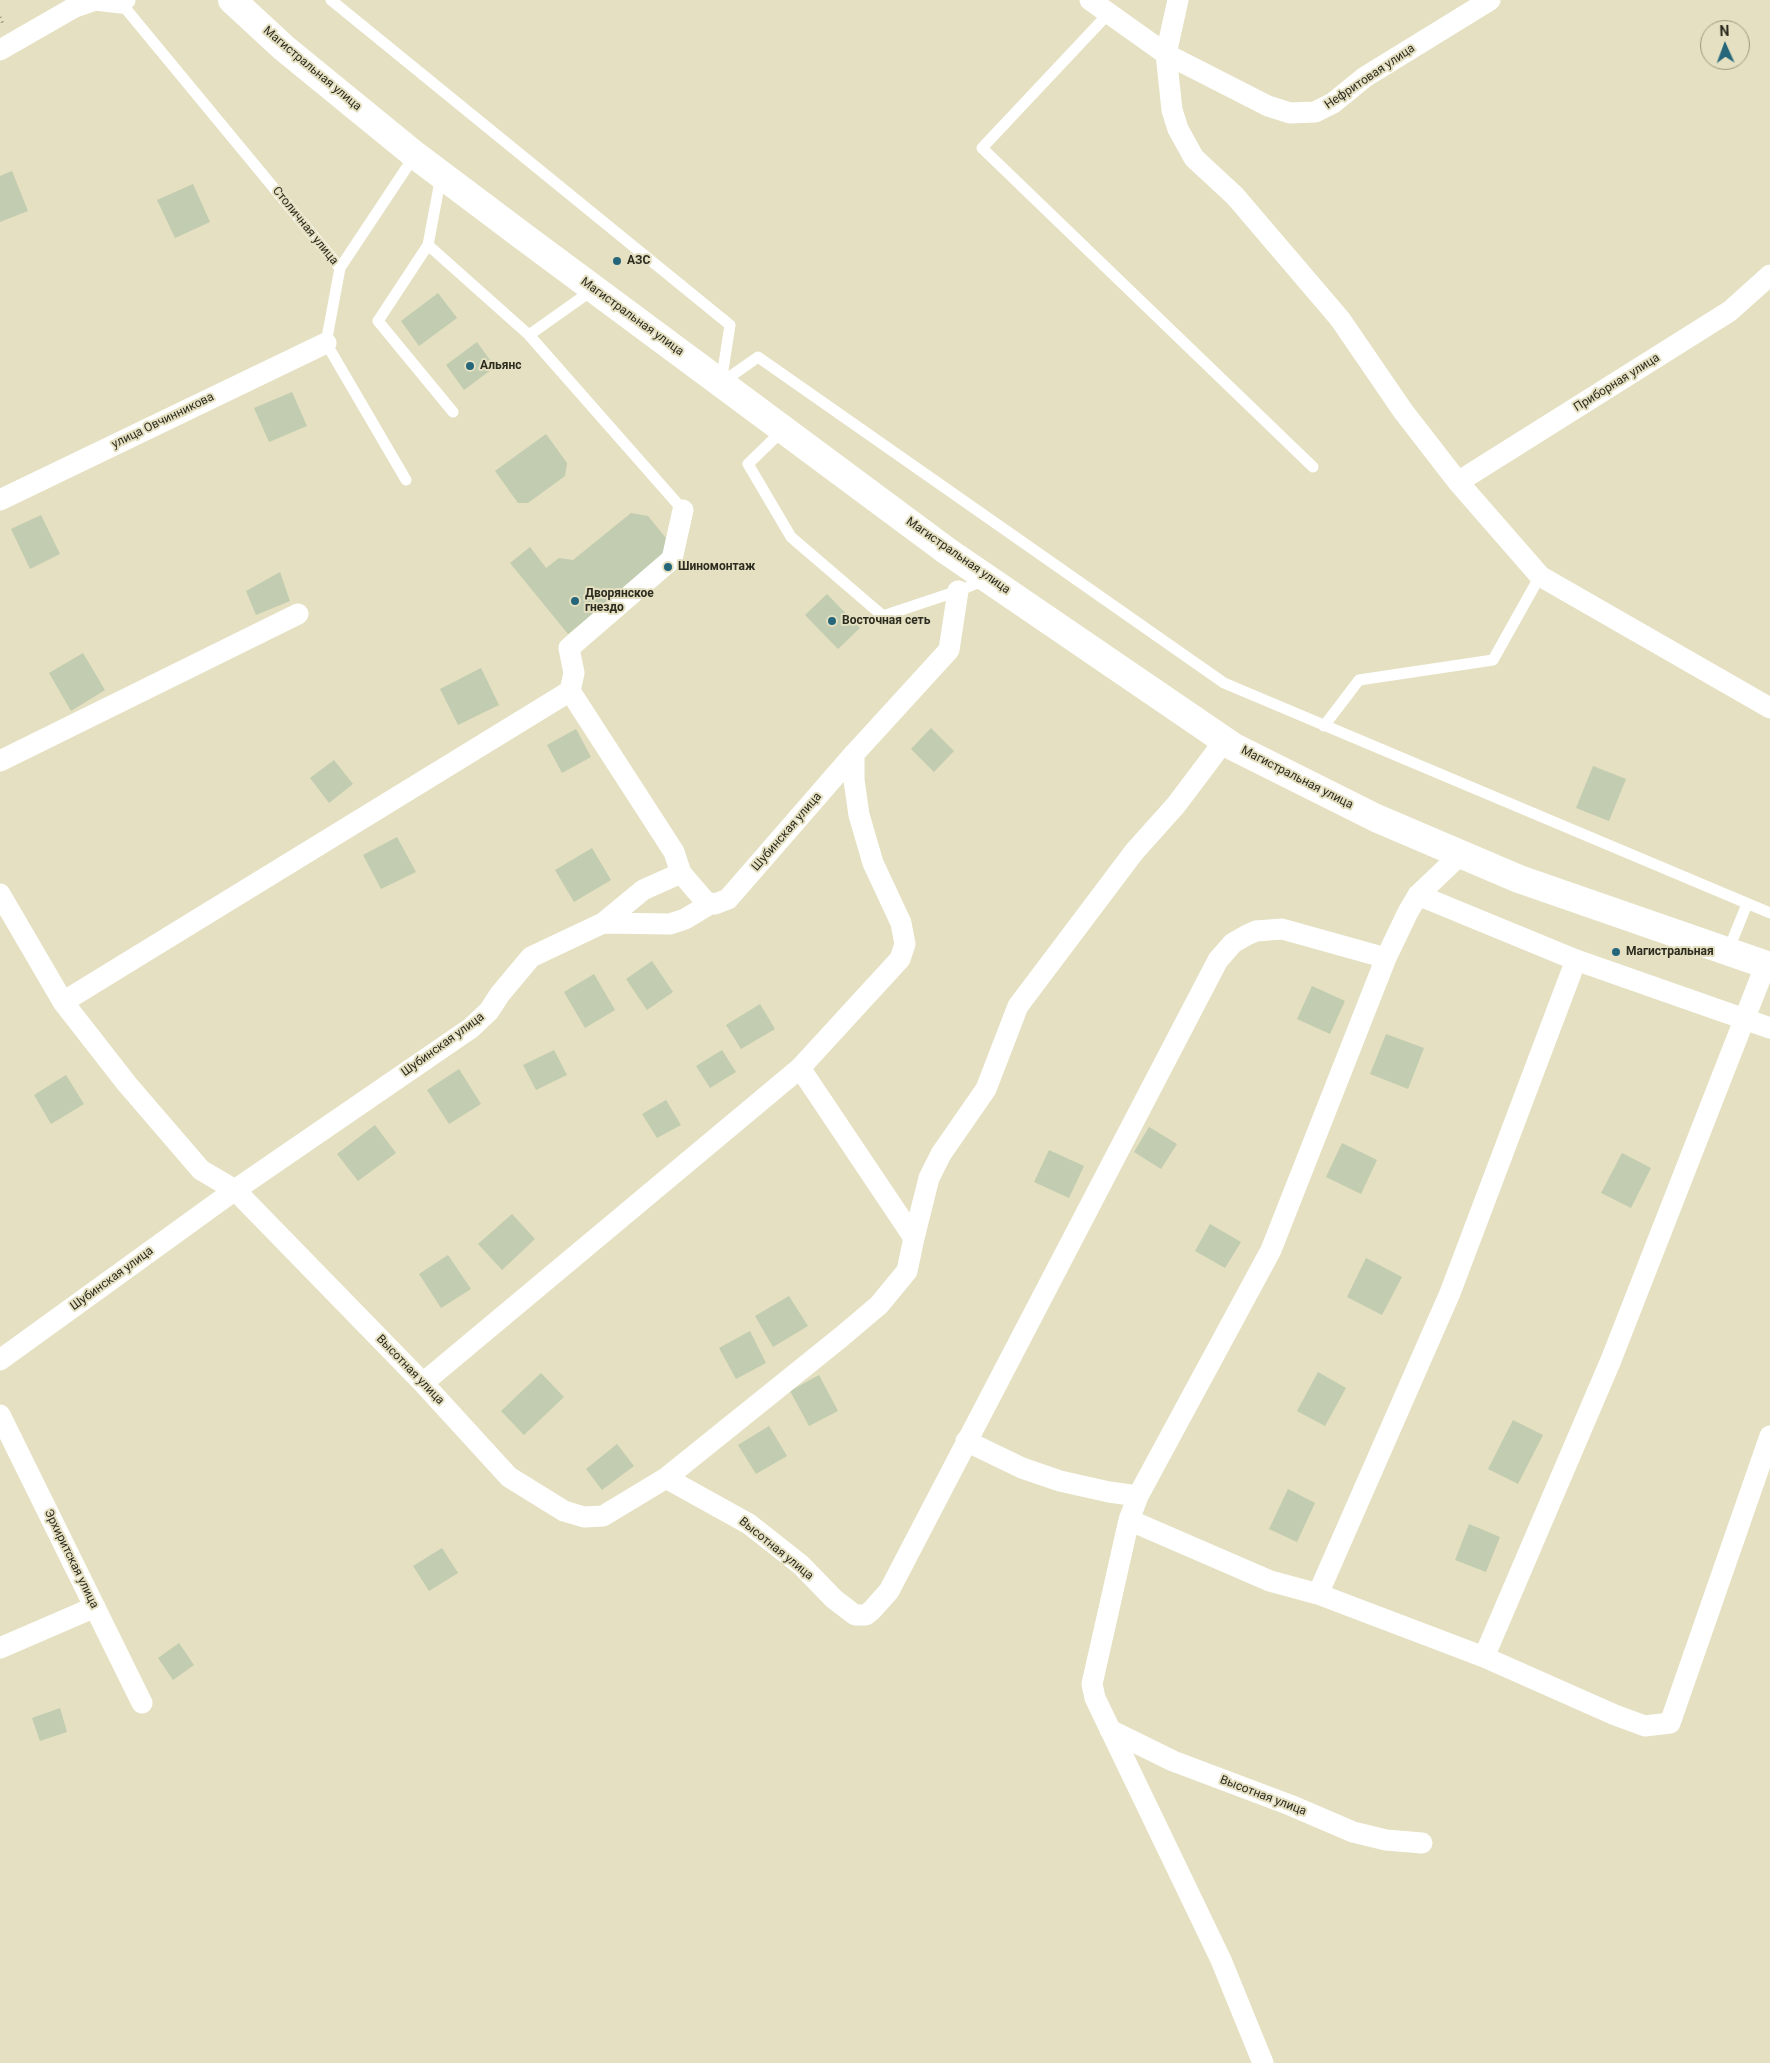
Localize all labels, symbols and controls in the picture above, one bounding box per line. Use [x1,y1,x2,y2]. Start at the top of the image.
north arrow [1700,20,1750,70]
text: N [1719,23,1730,39]
street label: Магистральная улица [260,24,364,114]
street label: Нефритовая улица [1322,42,1418,112]
street label: Столичная улица [269,184,341,268]
place label: АЗС [627,254,650,268]
marker: АЗС [611,255,623,267]
street label: Магистральная улица [578,275,686,359]
street label: Приборная улица [1571,351,1663,415]
place label: Альянс [480,359,521,373]
marker: Альянс [464,360,476,372]
street label: улица Овчинникова [110,390,216,452]
street label: Магистральная улица [903,515,1013,597]
place label: Шиномонтаж [678,560,755,574]
marker: Шиномонтаж [662,561,674,573]
place label: Дворянское гнездо [585,587,654,615]
marker: Дворянское гнездо [569,595,581,607]
place label: Восточная сеть [842,614,930,628]
marker: Восточная сеть [826,615,838,627]
street label: Магистральная улица [1239,744,1355,812]
street label: Шубинская улица [749,790,825,874]
place label: Магистральная [1626,945,1714,959]
marker: Магистральная [1610,946,1622,958]
street label: Шубинская улица [399,1010,487,1080]
street label: Шубинская улица [68,1244,156,1314]
street label: Высотная улица [373,1332,447,1408]
street label: Эрхиритская улица [41,1507,101,1611]
street label: Высотная улица [736,1515,816,1583]
street label: Высотная улица [1218,1773,1308,1819]

